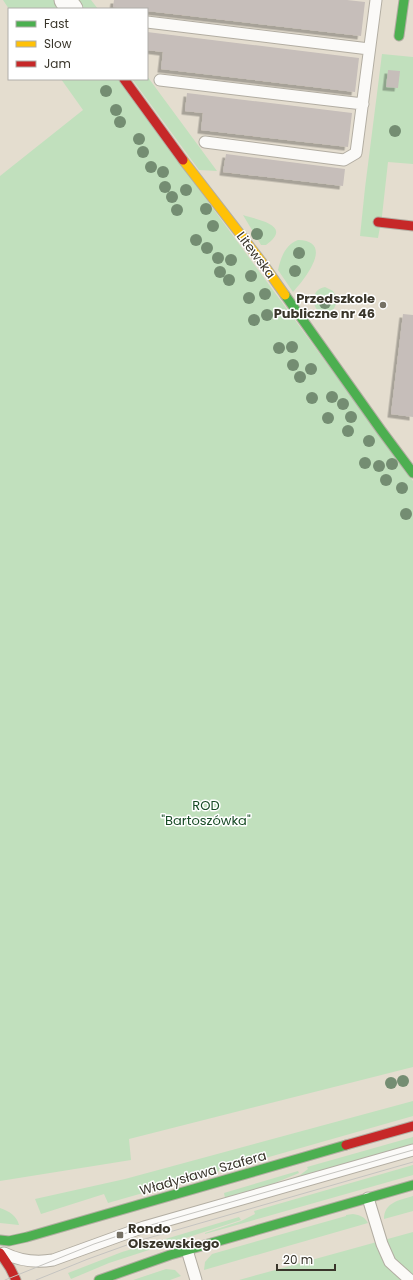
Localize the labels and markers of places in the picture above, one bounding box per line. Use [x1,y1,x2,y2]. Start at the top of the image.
place label: Przedszkole Publiczne nr 46 [274,289,375,323]
marker: Przedszkole Publiczne nr 46 [378,300,388,310]
place label: Rondo Olszewskiego [128,1219,219,1253]
marker: Rondo Olszewskiego [115,1230,125,1240]

